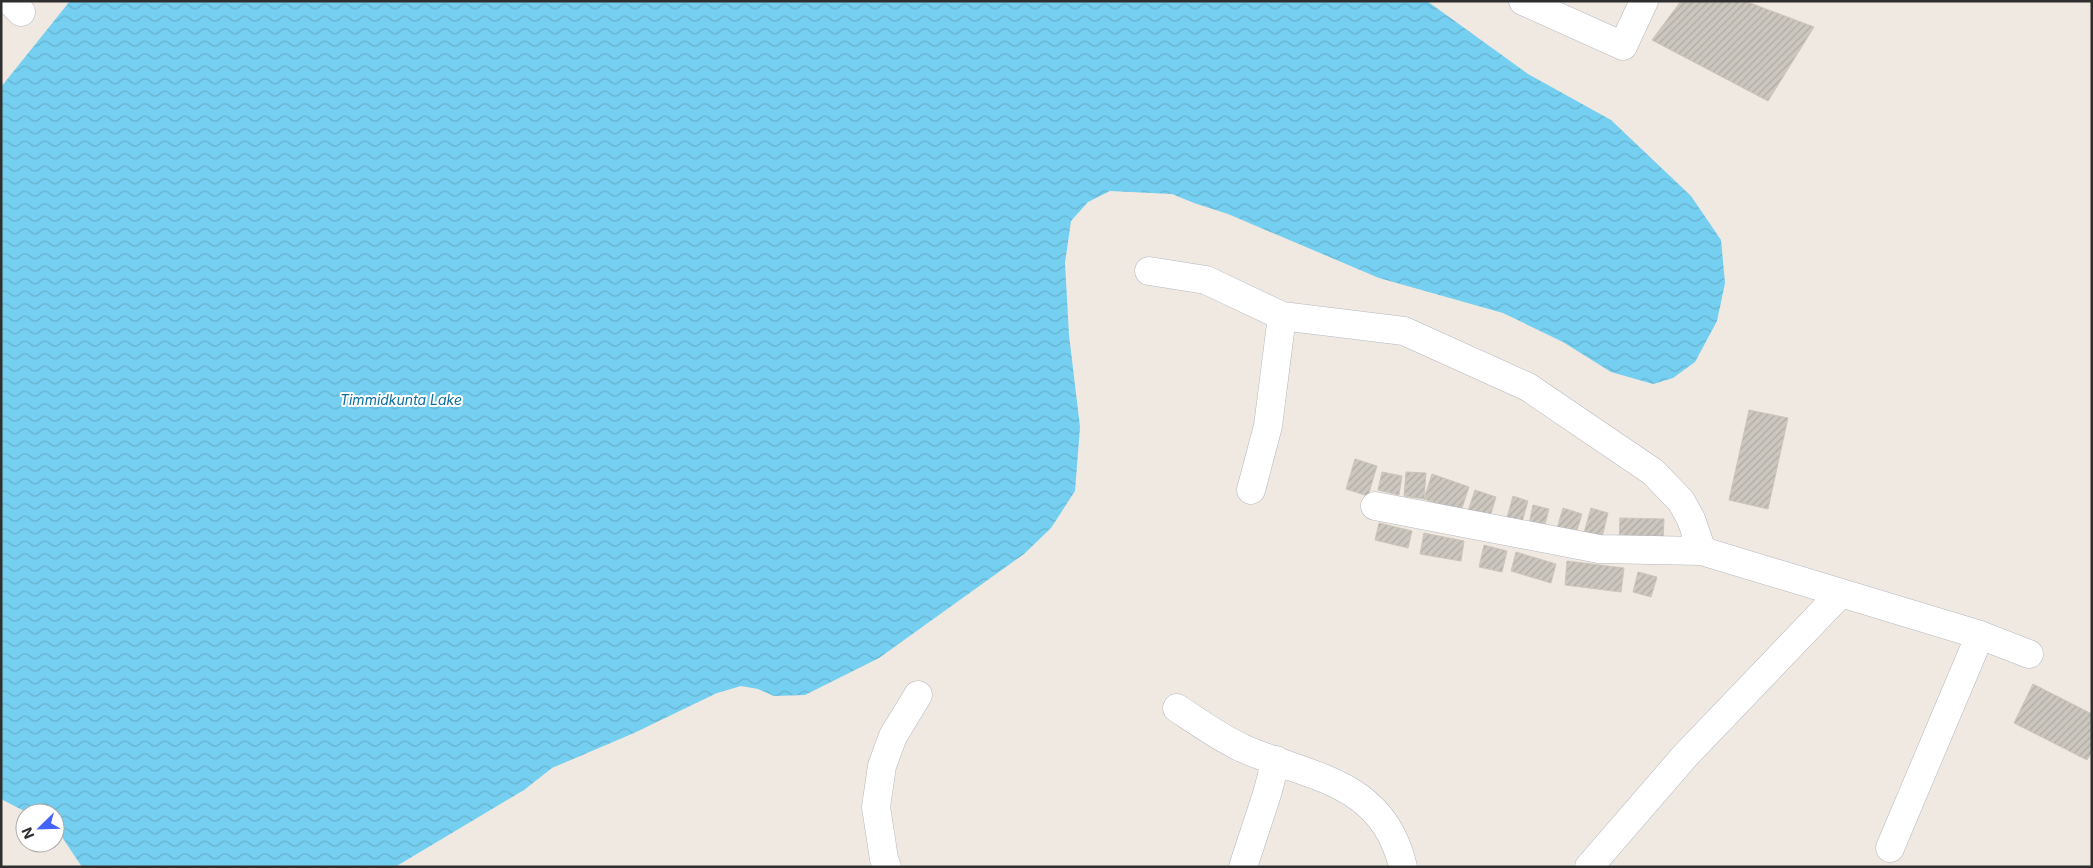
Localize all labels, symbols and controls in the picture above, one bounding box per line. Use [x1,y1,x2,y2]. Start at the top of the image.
water label: Timmidkunta Lake [340,391,462,408]
north arrow [15,803,65,853]
text: N [18,825,37,842]

